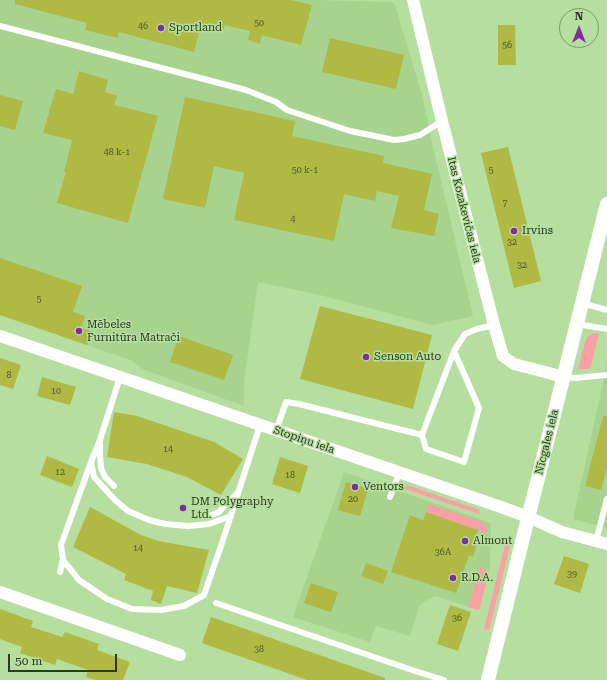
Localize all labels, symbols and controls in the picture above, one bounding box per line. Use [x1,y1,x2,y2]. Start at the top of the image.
north arrow [559,8,599,48]
text: N [575,10,583,23]
house number: 50 [254,18,264,28]
house number: 46 [138,21,148,31]
place label: Sportland [169,21,222,35]
marker: Sportland [156,23,166,33]
house number: 56 [502,40,512,50]
house number: 48 k-1 [104,147,130,157]
street label: Itas Kozakevičas iela [444,155,484,265]
house number: 50 k-1 [292,165,318,175]
house number: 5 [488,165,494,175]
house number: 7 [502,198,508,208]
house number: 4 [290,214,296,224]
place label: Irvins [522,224,553,238]
marker: Irvins [509,226,519,236]
house number: 32 [507,237,517,247]
house number: 32 [517,260,527,270]
house number: 5 [36,294,42,304]
place label: Mēbeles Furnitūra Matrači [87,318,180,344]
marker: Mēbeles Furnitūra Matrači [74,326,84,336]
place label: Senson Auto [374,350,441,364]
marker: Senson Auto [361,352,371,362]
house number: 8 [6,370,12,380]
house number: 10 [51,386,61,396]
street label: Nīcgales iela [533,408,561,476]
street label: Stopiņu iela [272,423,336,457]
house number: 14 [163,444,173,454]
house number: 12 [55,467,65,477]
house number: 18 [285,470,295,480]
place label: Ventors [363,480,404,494]
marker: Ventors [350,482,360,492]
house number: 20 [348,494,358,504]
place label: DM Polygraphy Ltd. [191,495,273,521]
marker: DM Polygraphy Ltd. [178,503,188,513]
place label: Almont [473,534,512,548]
marker: Almont [460,536,470,546]
house number: 14 [133,543,143,553]
house number: 36A [435,547,451,557]
house number: 39 [567,569,577,579]
place label: R.D.A. [461,571,493,585]
marker: R.D.A. [448,573,458,583]
house number: 36 [452,613,462,623]
house number: 38 [254,644,264,654]
scale bar [10,646,119,672]
text: 50 m [15,654,42,668]

